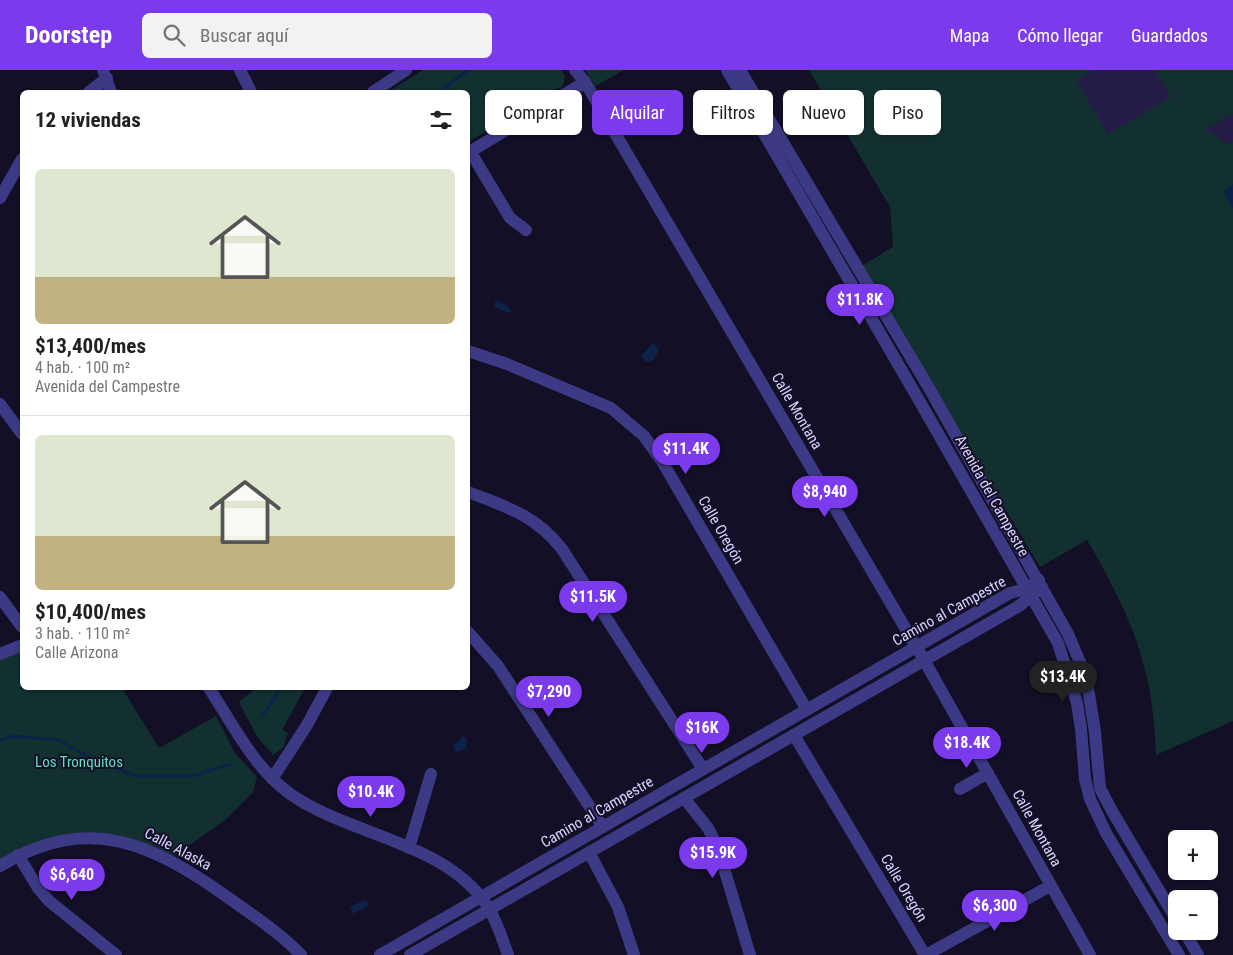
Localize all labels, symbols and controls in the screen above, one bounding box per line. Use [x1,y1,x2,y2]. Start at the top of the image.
search box [142,13,492,58]
text: Doorstep [25,21,112,49]
icon: search [160,21,188,49]
text: Buscar aquí [200,24,289,47]
text: Mapa [950,25,989,46]
text: Cómo llegar [1017,25,1103,46]
text: Guardados [1131,25,1208,46]
chip: Comprar [485,90,582,135]
chip: Alquilar [592,90,683,135]
chip: Filtros [693,90,773,135]
chip: Nuevo [783,90,864,135]
chip: Piso [874,90,941,135]
icon: filters [427,106,455,134]
text: 12 viviendas [35,108,141,132]
icon: home [200,202,290,292]
pin: $11.8K [819,284,901,326]
text: $11.8K [837,290,883,309]
text: $13,400/mes [35,334,146,358]
text: 4 hab. · 100 m² [35,358,130,377]
street label: Calle Montana [768,370,826,452]
text: Avenida del Campestre [35,377,180,396]
pin: $11.4K [645,432,727,475]
street label: Avenida del Campestre [951,432,1033,560]
text: $11.4K [663,439,709,458]
icon: home [200,467,290,557]
pin: $8,940 [784,476,866,518]
text: $8,940 [803,482,847,501]
street label: Calle Oregón [694,493,748,567]
street label: Camino al Campestre [889,572,1009,650]
pin: $11.5K [552,580,634,623]
text: $11.5K [570,587,616,606]
text: $10,400/mes [35,600,146,624]
text: 3 hab. · 110 m² [35,624,130,643]
text: Calle Arizona [35,643,118,662]
pin: $13.4K [1022,660,1104,703]
text: $13.4K [1040,667,1086,686]
pin: $7,290 [508,676,590,718]
text: $7,290 [527,682,571,701]
pin: $16K [672,712,732,754]
text: $16K [685,718,719,737]
pin: $18.4K [926,726,1008,769]
text: $18.4K [944,733,990,752]
park label: Los Tronquitos [35,753,123,771]
street label: Camino al Campestre [538,772,656,852]
pin: $10.4K [330,776,412,818]
text: $10.4K [348,782,394,801]
street label: Calle Montana [1008,786,1066,870]
street label: Calle Alaska [141,824,215,874]
map controls [1168,830,1218,940]
button: + [1168,830,1218,880]
pin: $15.9K [672,836,754,879]
text: $15.9K [690,843,736,862]
street label: Calle Oregón [877,851,931,925]
pin: $6,640 [31,858,113,901]
text: $6,640 [50,865,94,884]
pin: $6,300 [954,890,1036,932]
button: − [1168,890,1218,940]
text: $6,300 [973,896,1017,915]

